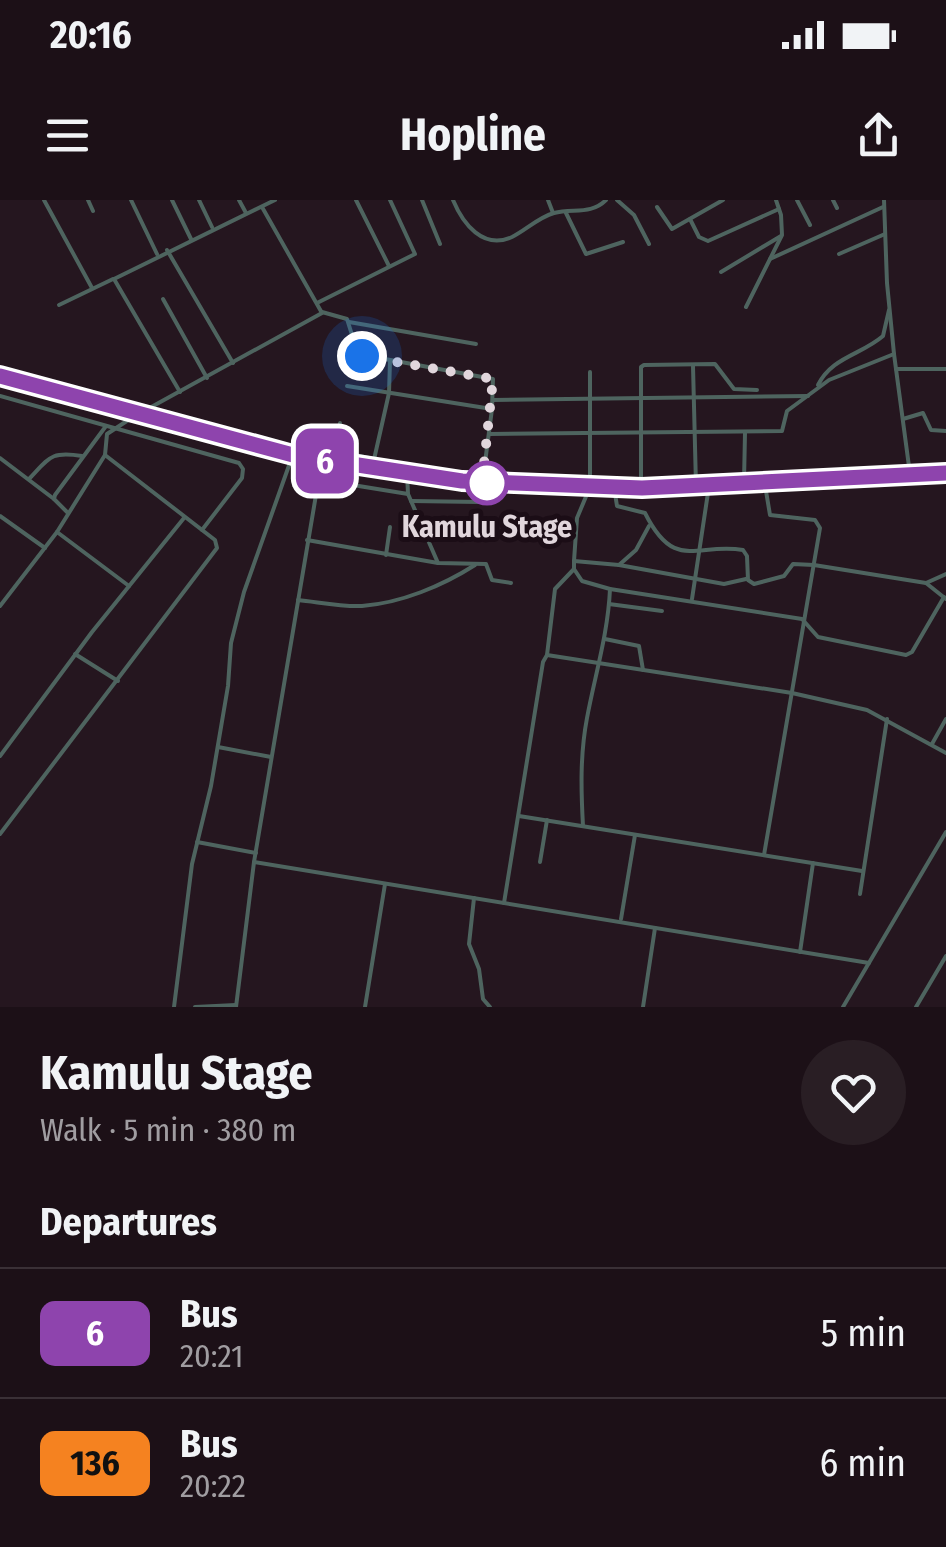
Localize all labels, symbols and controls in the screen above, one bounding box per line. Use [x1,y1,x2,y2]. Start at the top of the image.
text: 20:16 [50,12,132,58]
icon: menu [40,108,95,163]
text: Hopline [400,108,546,162]
icon: share [851,108,906,163]
your location [337,331,387,381]
line badge: 6 [292,428,358,494]
text: 6 [316,440,334,482]
marker: Kamulu Stage [466,462,508,504]
place label: Kamulu Stage [402,509,572,545]
button: heart [801,1040,906,1145]
text: Kamulu Stage [40,1044,313,1102]
text: Walk · 5 min · 380 m [40,1111,296,1149]
text: Departures [40,1199,217,1245]
text: Bus [180,1291,238,1337]
text: 5 min [821,1310,906,1356]
text: 6 [86,1312,104,1354]
text: 20:21 [180,1337,243,1375]
text: Bus [180,1421,238,1467]
text: 6 min [819,1440,906,1486]
text: 136 [70,1442,120,1484]
text: 20:22 [180,1467,246,1505]

